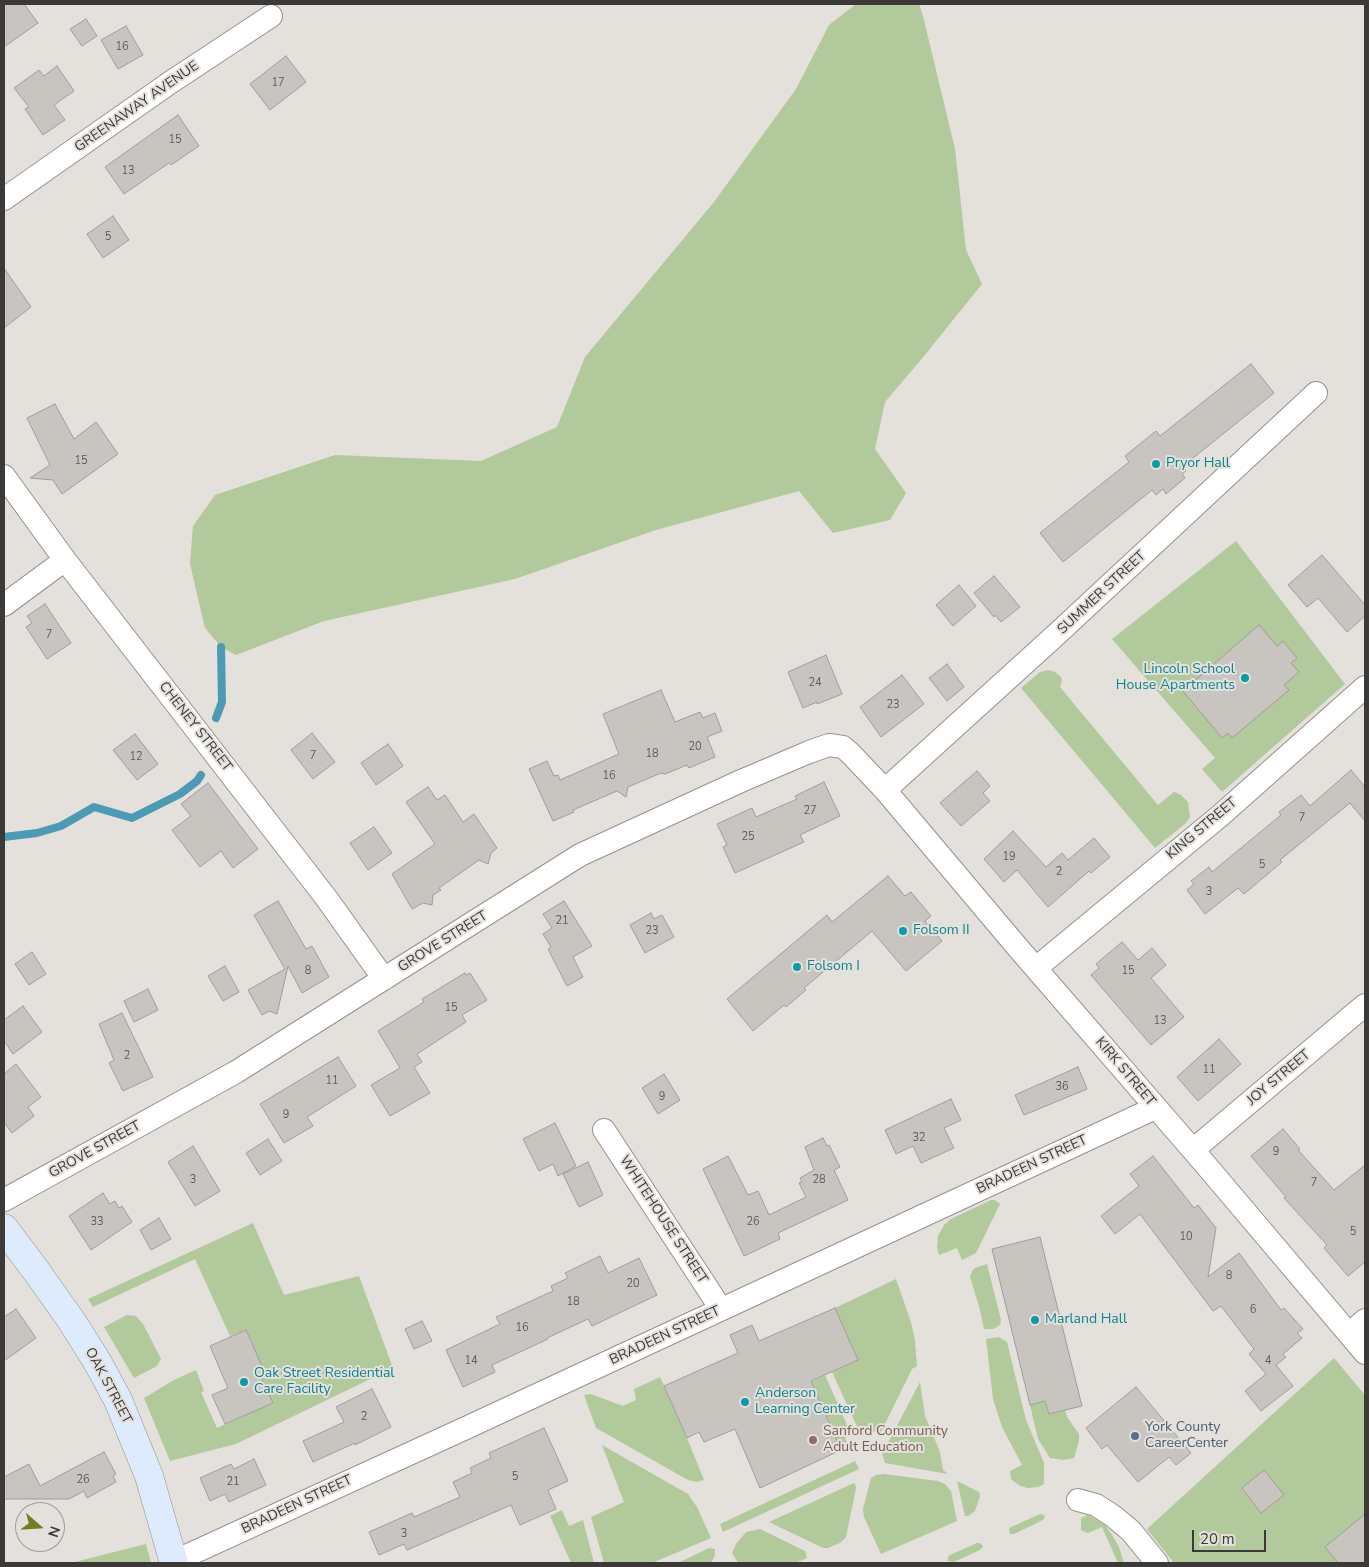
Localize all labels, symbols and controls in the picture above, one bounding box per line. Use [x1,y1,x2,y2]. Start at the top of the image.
house number: 16 [115,40,129,54]
street label: GREENAWAY AVENUE [72,58,202,156]
house number: 17 [271,76,285,90]
house number: 15 [168,133,182,147]
house number: 13 [121,164,135,178]
house number: 5 [105,230,111,244]
house number: 15 [74,454,88,468]
place label: Pryor Hall [1166,456,1230,472]
marker: Pryor Hall [1150,458,1162,470]
street label: SUMMER STREET [1054,548,1150,638]
house number: 7 [46,628,52,642]
place label: Lincoln School House Apartments [1116,662,1235,694]
marker: Lincoln School House Apartments [1239,672,1251,684]
house number: 24 [808,676,822,690]
street label: CHENEY STREET [155,679,235,775]
house number: 23 [886,698,900,712]
house number: 20 [688,740,702,754]
house number: 18 [645,747,659,761]
house number: 7 [310,749,316,763]
house number: 12 [129,750,143,764]
house number: 16 [602,769,616,783]
street label: KING STREET [1163,795,1241,863]
house number: 27 [803,804,817,818]
house number: 7 [1299,811,1305,825]
house number: 25 [741,830,755,844]
house number: 19 [1002,850,1016,864]
house number: 5 [1259,858,1265,872]
house number: 2 [1056,865,1062,879]
house number: 3 [1206,885,1212,899]
street label: GROVE STREET [395,908,491,976]
house number: 21 [555,914,569,928]
place label: Folsom II [913,923,970,939]
house number: 23 [645,924,659,938]
marker: Folsom II [897,925,909,937]
place label: Folsom I [807,959,860,975]
marker: Folsom I [791,961,803,973]
house number: 8 [305,964,311,978]
house number: 15 [1121,964,1135,978]
house number: 15 [444,1001,458,1015]
house number: 13 [1153,1014,1167,1028]
street label: KIRK STREET [1091,1034,1159,1110]
street label: JOY STREET [1244,1047,1314,1109]
house number: 2 [124,1049,130,1063]
house number: 11 [1202,1063,1216,1077]
house number: 11 [325,1074,339,1088]
house number: 36 [1055,1080,1069,1094]
house number: 9 [659,1090,665,1104]
house number: 9 [283,1108,289,1122]
street label: GROVE STREET [46,1118,144,1182]
house number: 32 [912,1131,926,1145]
street label: BRADEEN STREET [974,1132,1090,1198]
house number: 9 [1273,1145,1279,1159]
street label: WHITEHOUSE STREET [615,1153,711,1287]
house number: 3 [190,1173,196,1187]
house number: 28 [812,1173,826,1187]
house number: 7 [1311,1176,1317,1190]
house number: 33 [90,1215,104,1229]
house number: 26 [746,1215,760,1229]
house number: 5 [1350,1225,1356,1239]
house number: 10 [1179,1230,1193,1244]
house number: 8 [1226,1269,1232,1283]
house number: 20 [626,1277,640,1291]
house number: 18 [566,1295,580,1309]
street label: BRADEEN STREET [607,1303,723,1369]
house number: 6 [1250,1303,1256,1317]
place label: Marland Hall [1045,1312,1127,1328]
marker: Marland Hall [1029,1314,1041,1326]
house number: 16 [515,1321,529,1335]
street label: OAK STREET [81,1345,135,1427]
house number: 14 [464,1354,478,1368]
house number: 4 [1265,1354,1271,1368]
place label: Oak Street Residential Care Facility [254,1366,394,1398]
marker: Oak Street Residential Care Facility [238,1376,250,1388]
place label: Anderson Learning Center [755,1386,855,1418]
marker: Anderson Learning Center [739,1396,751,1408]
house number: 2 [361,1410,367,1424]
place label: York County CareerCenter [1145,1420,1228,1452]
place label: Sanford Community Adult Education [823,1424,948,1456]
marker: York County CareerCenter [1129,1430,1141,1442]
marker: Sanford Community Adult Education [807,1434,819,1446]
house number: 5 [512,1470,518,1484]
street label: BRADEEN STREET [239,1472,355,1538]
house number: 26 [76,1473,90,1487]
house number: 21 [226,1475,240,1489]
north arrow [15,1502,65,1552]
scale bar [1194,1520,1268,1552]
text: N [43,1524,64,1540]
house number: 3 [401,1527,407,1541]
text: 20 m [1200,1529,1235,1549]

